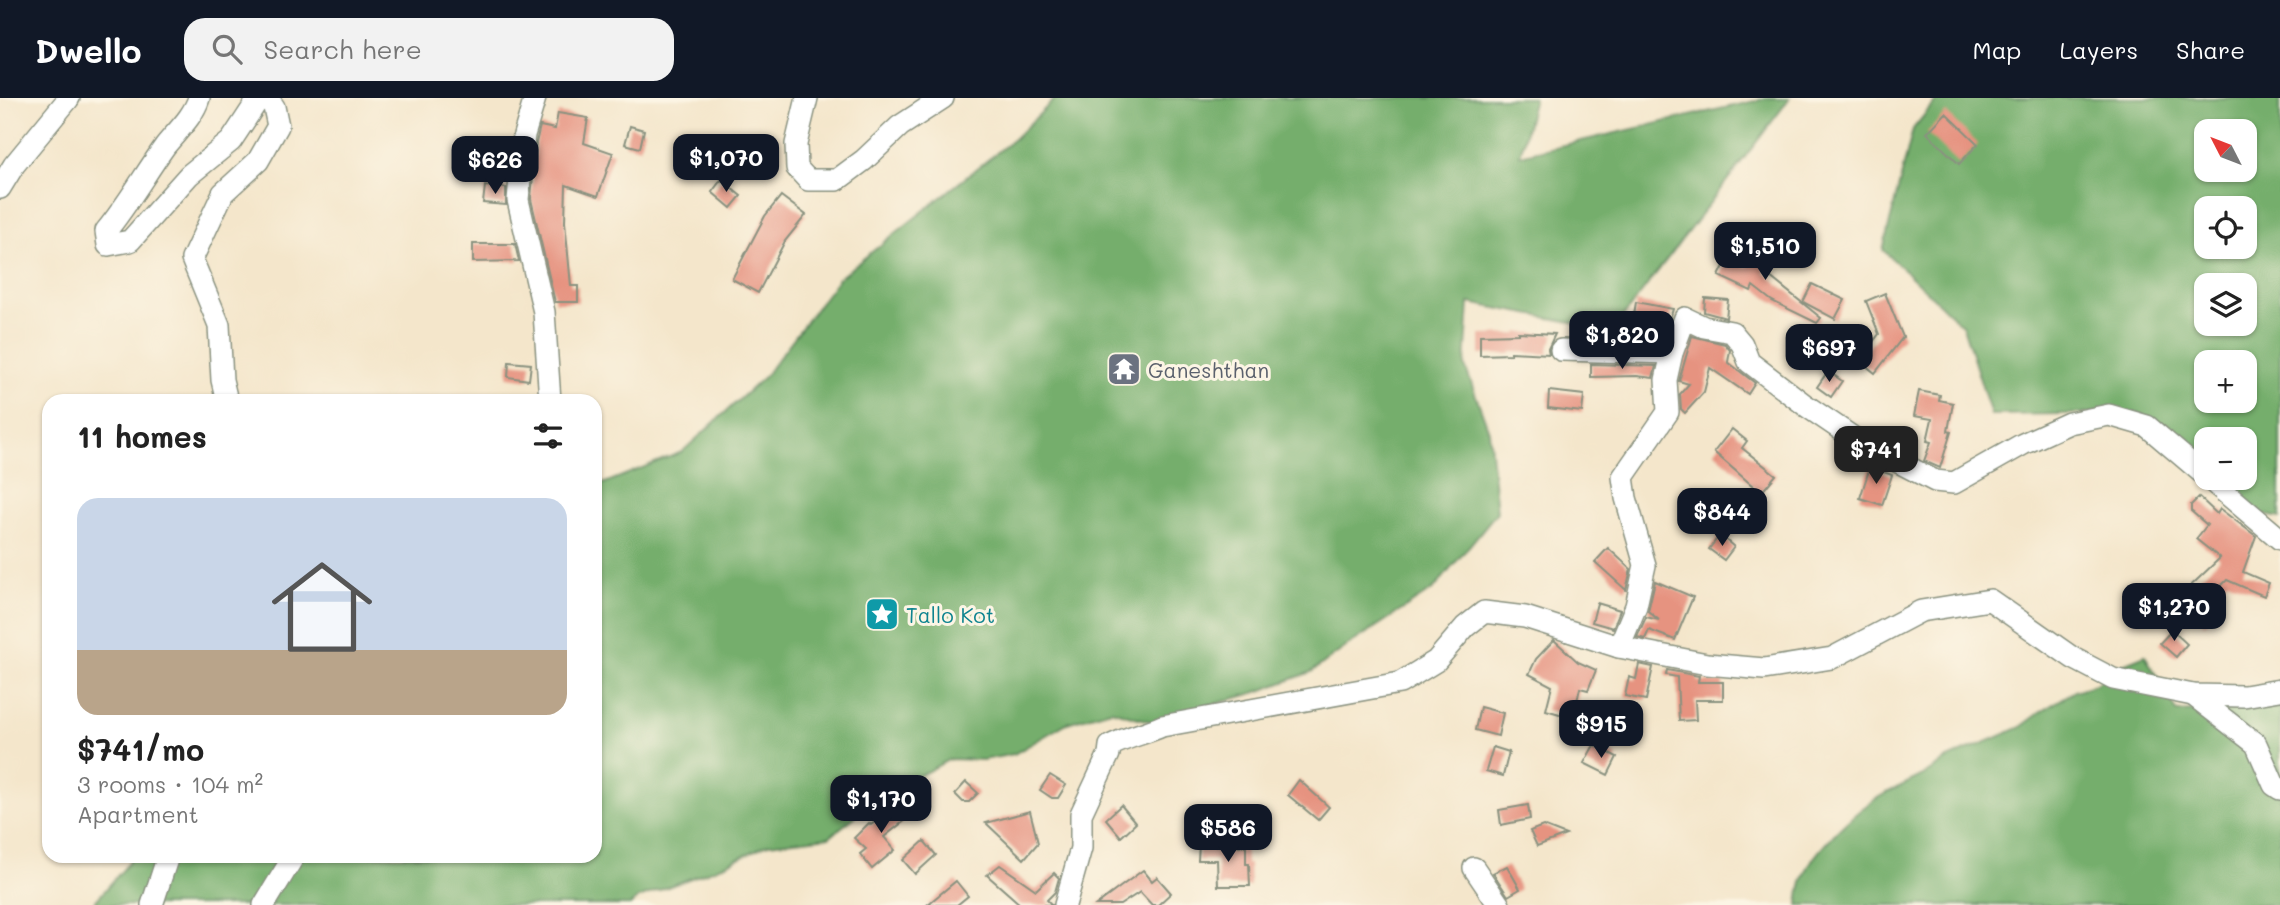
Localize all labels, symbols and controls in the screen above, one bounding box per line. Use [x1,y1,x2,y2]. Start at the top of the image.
search box [184,18,674,81]
text: Dwello [35,28,142,71]
icon: search [208,30,246,68]
text: Search here [264,32,422,66]
text: Map [1973,34,2021,65]
text: Layers [2059,34,2138,65]
text: Share [2176,34,2245,65]
north arrow [2194,119,2258,182]
map controls [2194,119,2257,490]
pin: $1,070 [669,134,783,194]
pin: $626 [454,136,536,196]
text: $1,070 [689,142,763,172]
text: $626 [468,144,522,174]
button: locate [2194,196,2257,259]
pin: $1,510 [1708,222,1822,282]
text: $1,510 [1730,230,1800,260]
button: layers [2194,273,2257,336]
pin: $1,820 [1565,312,1679,371]
text: $1,820 [1585,319,1659,349]
pin: $697 [1788,324,1870,384]
text: $697 [1802,332,1856,362]
temple icon: Ganeshthan [1105,350,1143,388]
button: + [2194,350,2257,413]
place label: Ganeshthan [1148,356,1269,383]
text: 11 homes [77,416,207,456]
icon: filters [529,417,567,455]
pin: $741 [1835,426,1917,486]
button: − [2194,427,2257,490]
text: $741 [1850,434,1902,464]
pin: $844 [1681,489,1763,548]
text: $844 [1693,496,1751,526]
icon: home [259,544,385,670]
pin: $1,270 [2117,584,2231,643]
text: $1,270 [2138,591,2210,621]
place icon: Tallo Kot [863,595,901,633]
place label: Tallo Kot [906,601,995,628]
pin: $915 [1560,700,1642,760]
text: $915 [1575,708,1627,738]
text: $741/mo [77,729,204,769]
text: 3 rooms · 104 m² [77,769,263,799]
pin: $1,170 [824,776,938,835]
text: $1,170 [846,783,916,813]
text: Apartment [77,799,199,829]
pin: $586 [1187,804,1269,864]
text: $586 [1200,812,1256,842]

